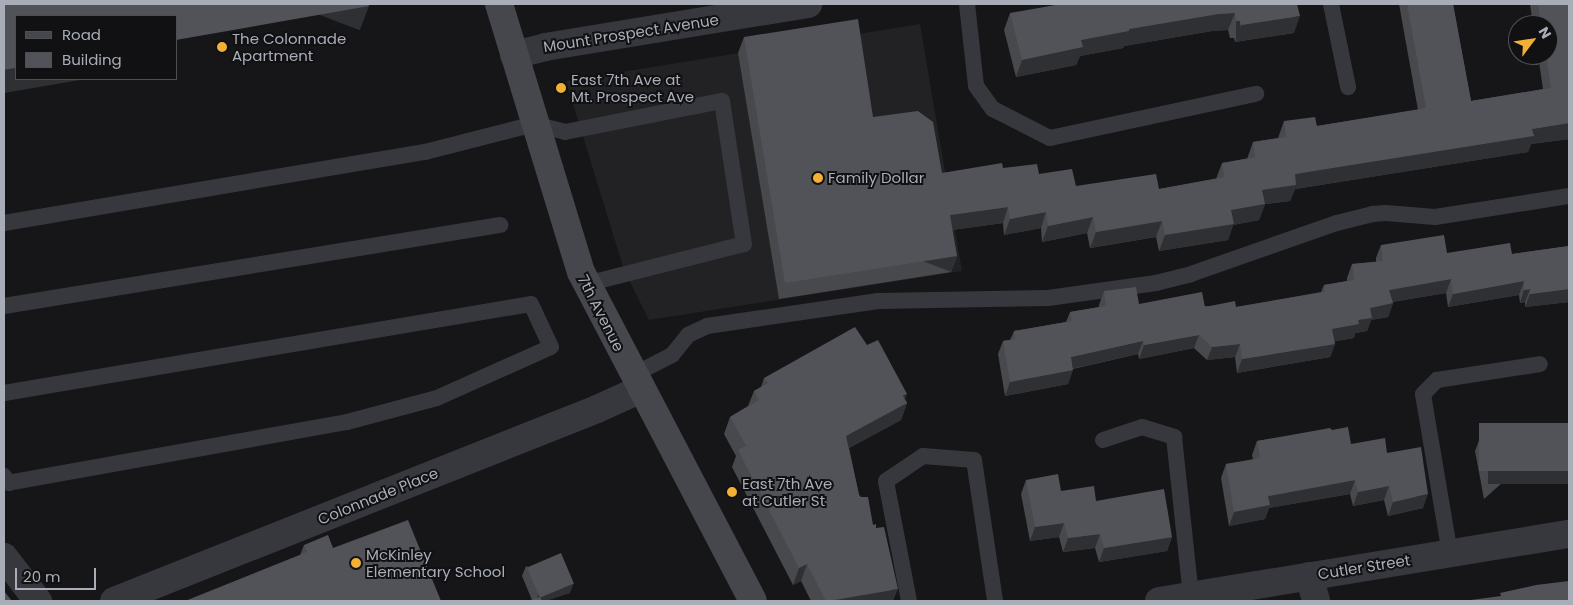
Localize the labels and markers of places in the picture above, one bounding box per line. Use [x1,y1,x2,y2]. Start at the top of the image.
place label: The Colonnade Apartment [232,29,346,64]
marker: The Colonnade Apartment [216,41,228,53]
place label: East 7th Ave at Mt. Prospect Ave [571,70,694,105]
marker: East 7th Ave at Mt. Prospect Ave [555,82,567,94]
place label: Family Dollar [828,169,924,187]
marker: Family Dollar [812,172,824,184]
place label: East 7th Ave at Cutler St [742,474,832,509]
marker: East 7th Ave at Cutler St [726,486,738,498]
place label: McKinley Elementary School [366,545,505,580]
marker: McKinley Elementary School [350,557,362,569]

